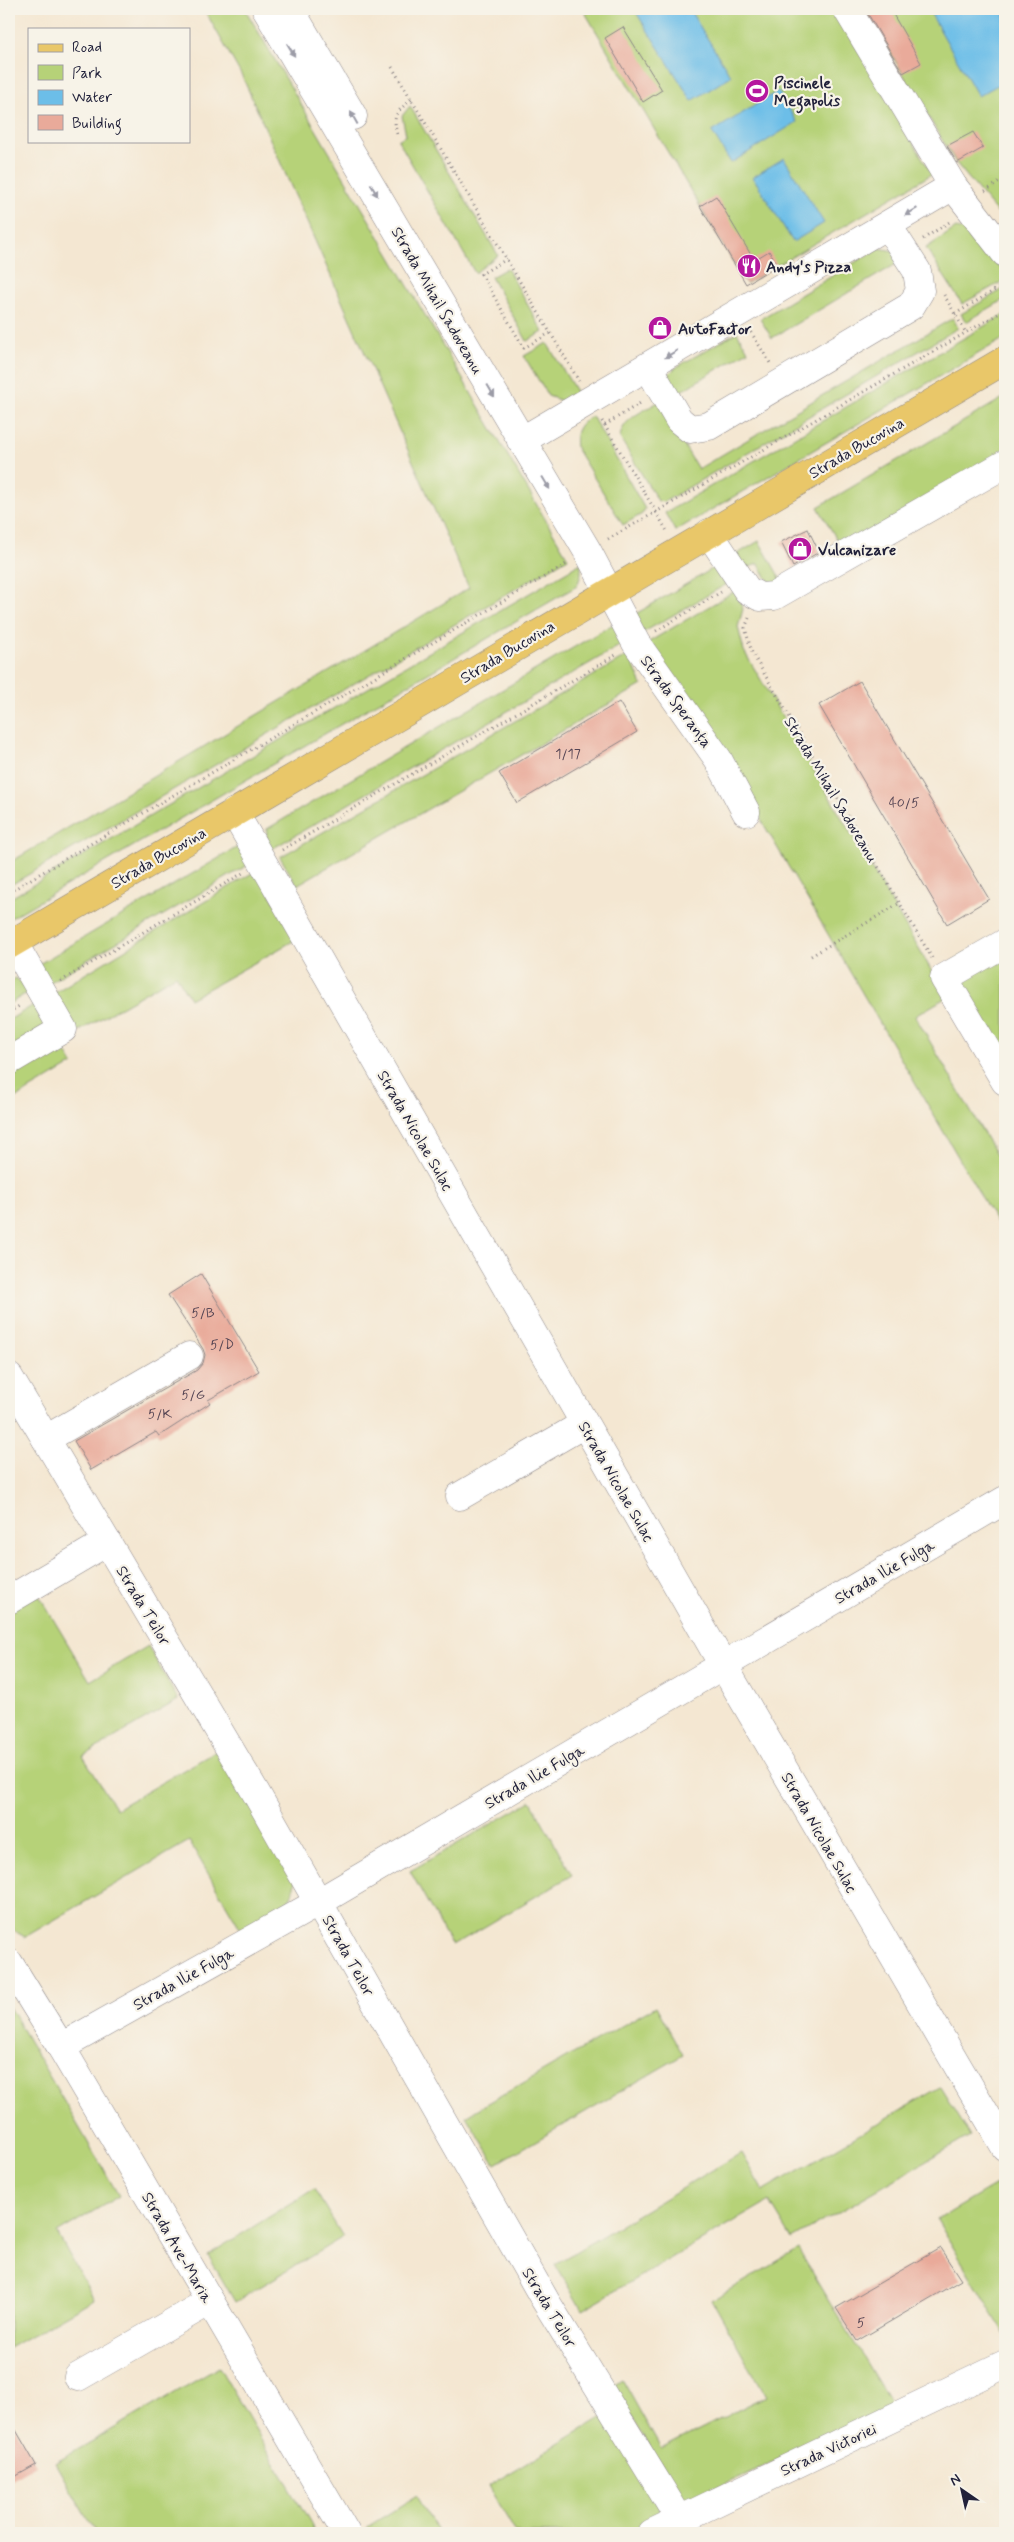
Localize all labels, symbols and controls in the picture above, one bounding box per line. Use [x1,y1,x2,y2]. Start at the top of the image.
legend [28,28,190,142]
text: Road [72,38,102,58]
one-way arrow [287,44,296,57]
text: Park [72,64,102,84]
place label: Piscinele Megapolis [774,73,841,114]
sports icon: Piscinele Megapolis [744,78,770,104]
text: Water [72,88,112,108]
one-way arrow [349,112,358,125]
text: Building [72,114,122,135]
one-way arrow [369,184,378,197]
one-way arrow [905,207,918,216]
street label: Strada Mihail Sadoveanu [386,223,488,379]
restaurant icon: Andy's Pizza [736,253,762,279]
place label: Andy's Pizza [766,257,851,278]
shop icon: AutoFactor [647,315,673,341]
place label: AutoFactor [678,319,752,340]
one-way arrow [664,349,677,358]
one-way arrow [487,384,496,397]
street label: Strada Bucovina [805,412,908,484]
one-way arrow [542,477,551,490]
shop icon: Vulcanizare [787,536,813,562]
place label: Vulcanizare [818,540,896,561]
street label: Strada Bucovina [457,616,559,689]
street label: Strada Speranța [635,651,716,752]
street label: Strada Mihail Sadoveanu [779,713,883,867]
house number: 1/17 [555,745,581,763]
house number: 40/5 [889,794,919,812]
street label: Strada Bucovina [107,822,210,894]
street label: Strada Nicolae Sulac [372,1067,458,1195]
house number: 5/B [191,1304,215,1322]
house number: 5/D [210,1336,234,1354]
house number: 5/G [181,1386,205,1404]
house number: 5/K [148,1405,172,1423]
street label: Strada Nicolae Sulac [573,1418,659,1546]
street label: Strada Ilie Fulga [831,1535,939,1610]
street label: Strada Teilor [111,1562,175,1650]
street label: Strada Ilie Fulga [481,1740,589,1815]
street label: Strada Nicolae Sulac [776,1769,862,1897]
street label: Strada Teilor [317,1912,379,2000]
street label: Strada Ilie Fulga [130,1943,239,2017]
street label: Strada Ave-Maria [136,2188,217,2307]
street label: Strada Teilor [517,2264,581,2352]
house number: 5 [857,2314,865,2332]
street label: Strada Victoriei [777,2419,880,2482]
north arrow [936,2464,986,2514]
text: N [946,2470,964,2490]

